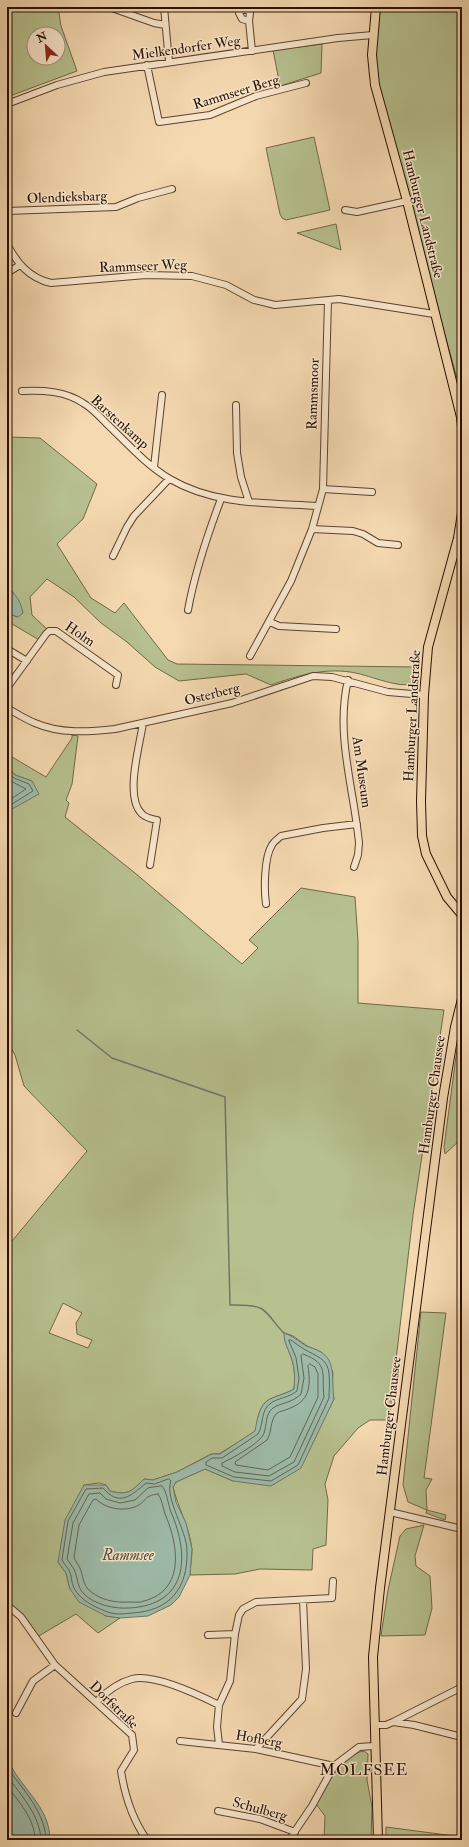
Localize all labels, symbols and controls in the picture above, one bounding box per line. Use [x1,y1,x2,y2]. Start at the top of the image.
north arrow [26,26,66,66]
text: N [34,29,50,46]
street label: Mielkendorfer Weg [131,32,242,64]
street label: Rammseer Berg [191,71,282,113]
street label: Hamburger Landstraße [399,148,447,280]
street label: Olendieksbarg [27,187,109,207]
street label: Rammseer Weg [99,256,188,276]
street label: Rammsmoor [303,357,323,430]
street label: Barstenkamp [87,391,153,453]
street label: Holm [62,618,98,650]
street label: Hamburger Landstraße [400,650,424,782]
street label: Osterberg [182,679,243,709]
street label: Am Museum [348,734,375,809]
street label: Hamburger Chaussee [415,1034,449,1156]
street label: Hamburger Chaussee [373,1355,405,1477]
water label: Rammsee [101,1546,155,1565]
street label: Dorfstraße [86,1677,142,1733]
street label: Hofberg [234,1727,285,1752]
district label: MOLFSEE [320,1760,408,1780]
street label: Schulberg [231,1794,290,1825]

